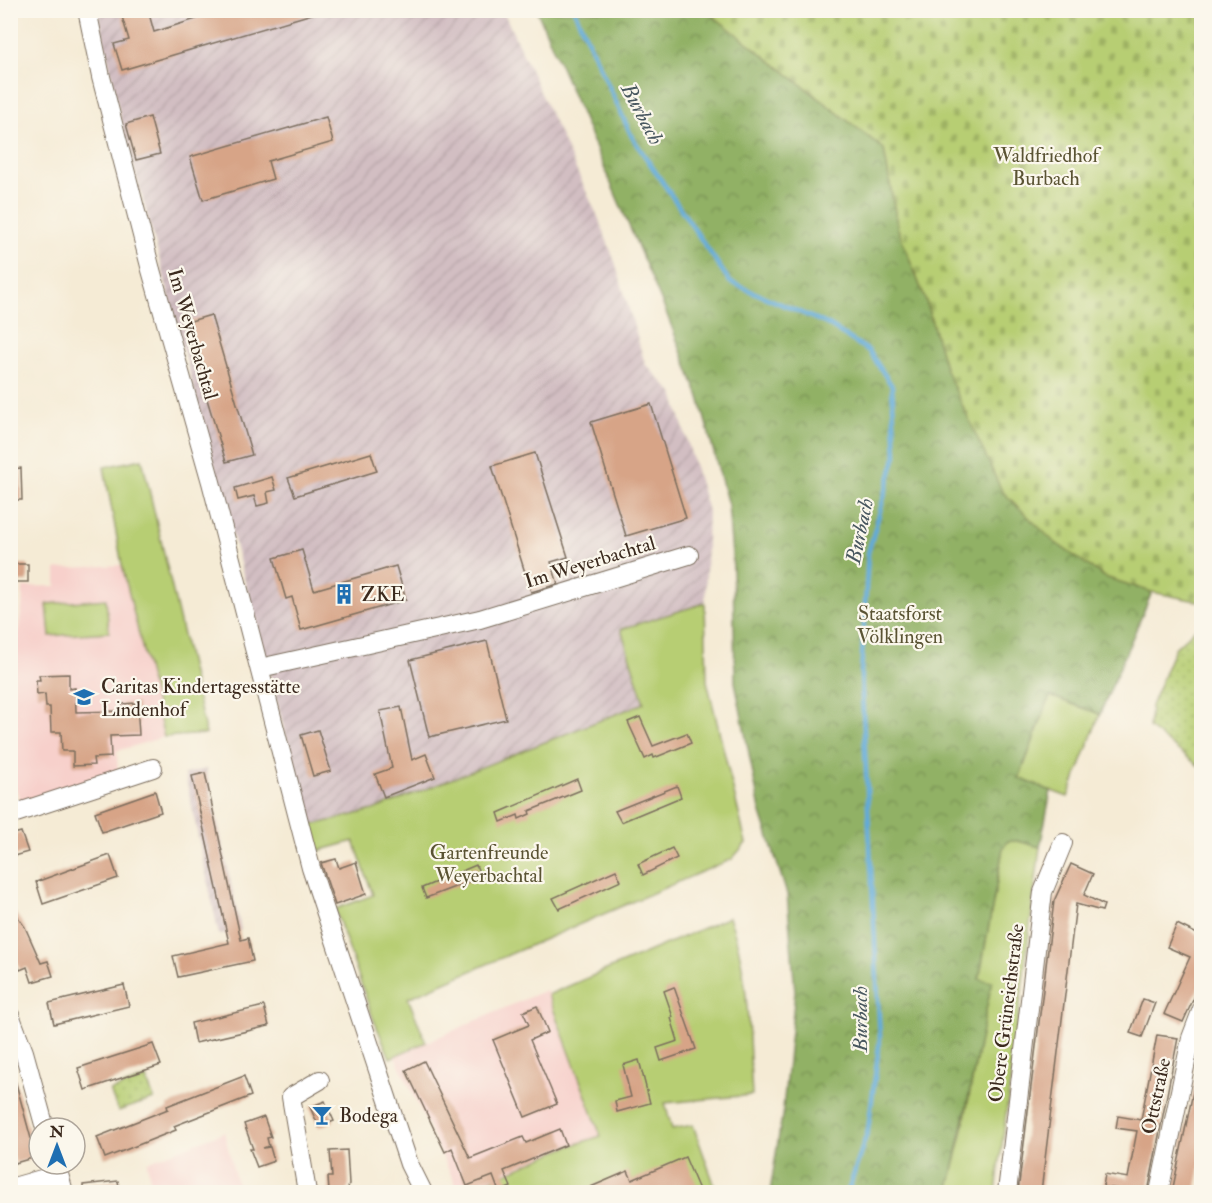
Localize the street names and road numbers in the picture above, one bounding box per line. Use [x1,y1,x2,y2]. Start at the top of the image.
street label: Im Weyerbachtal [162,265,224,403]
street label: Im Weyerbachtal [522,530,658,594]
street label: Obere Grüneichstraße [983,922,1029,1104]
street label: Ottstraße [1136,1056,1176,1136]

